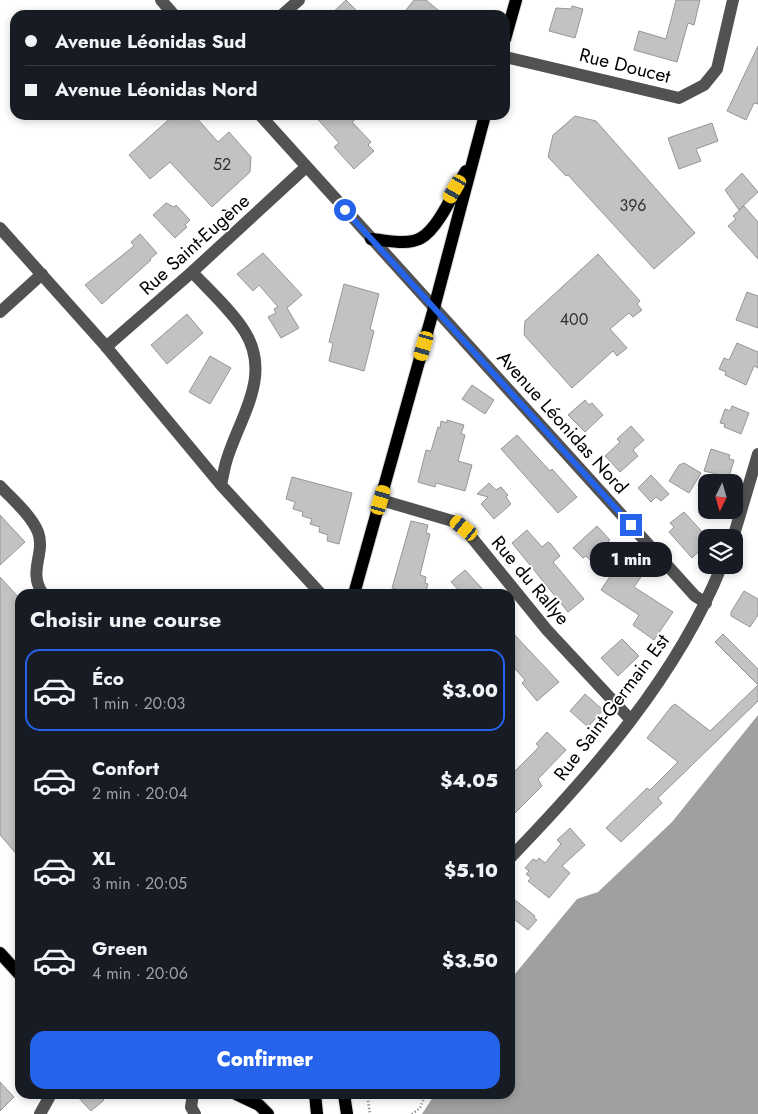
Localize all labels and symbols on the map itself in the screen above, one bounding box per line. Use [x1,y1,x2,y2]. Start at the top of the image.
street label: Rue Doucet [577,41,674,90]
house number: 52 [213,153,231,176]
car [441,172,468,206]
street label: Rue Saint-Eugène [133,187,256,301]
house number: 396 [619,194,647,217]
route start [334,199,356,221]
house number: 400 [560,308,588,331]
car [412,330,435,362]
street label: Avenue Léonidas Nord [491,345,634,500]
north arrow [698,474,742,519]
car [369,484,392,516]
car [447,513,480,543]
route end [620,514,642,536]
street label: Rue du Rallye [485,530,576,631]
callout: 1 min [590,542,672,578]
street label: Rue Saint-Germain Est [547,628,676,786]

